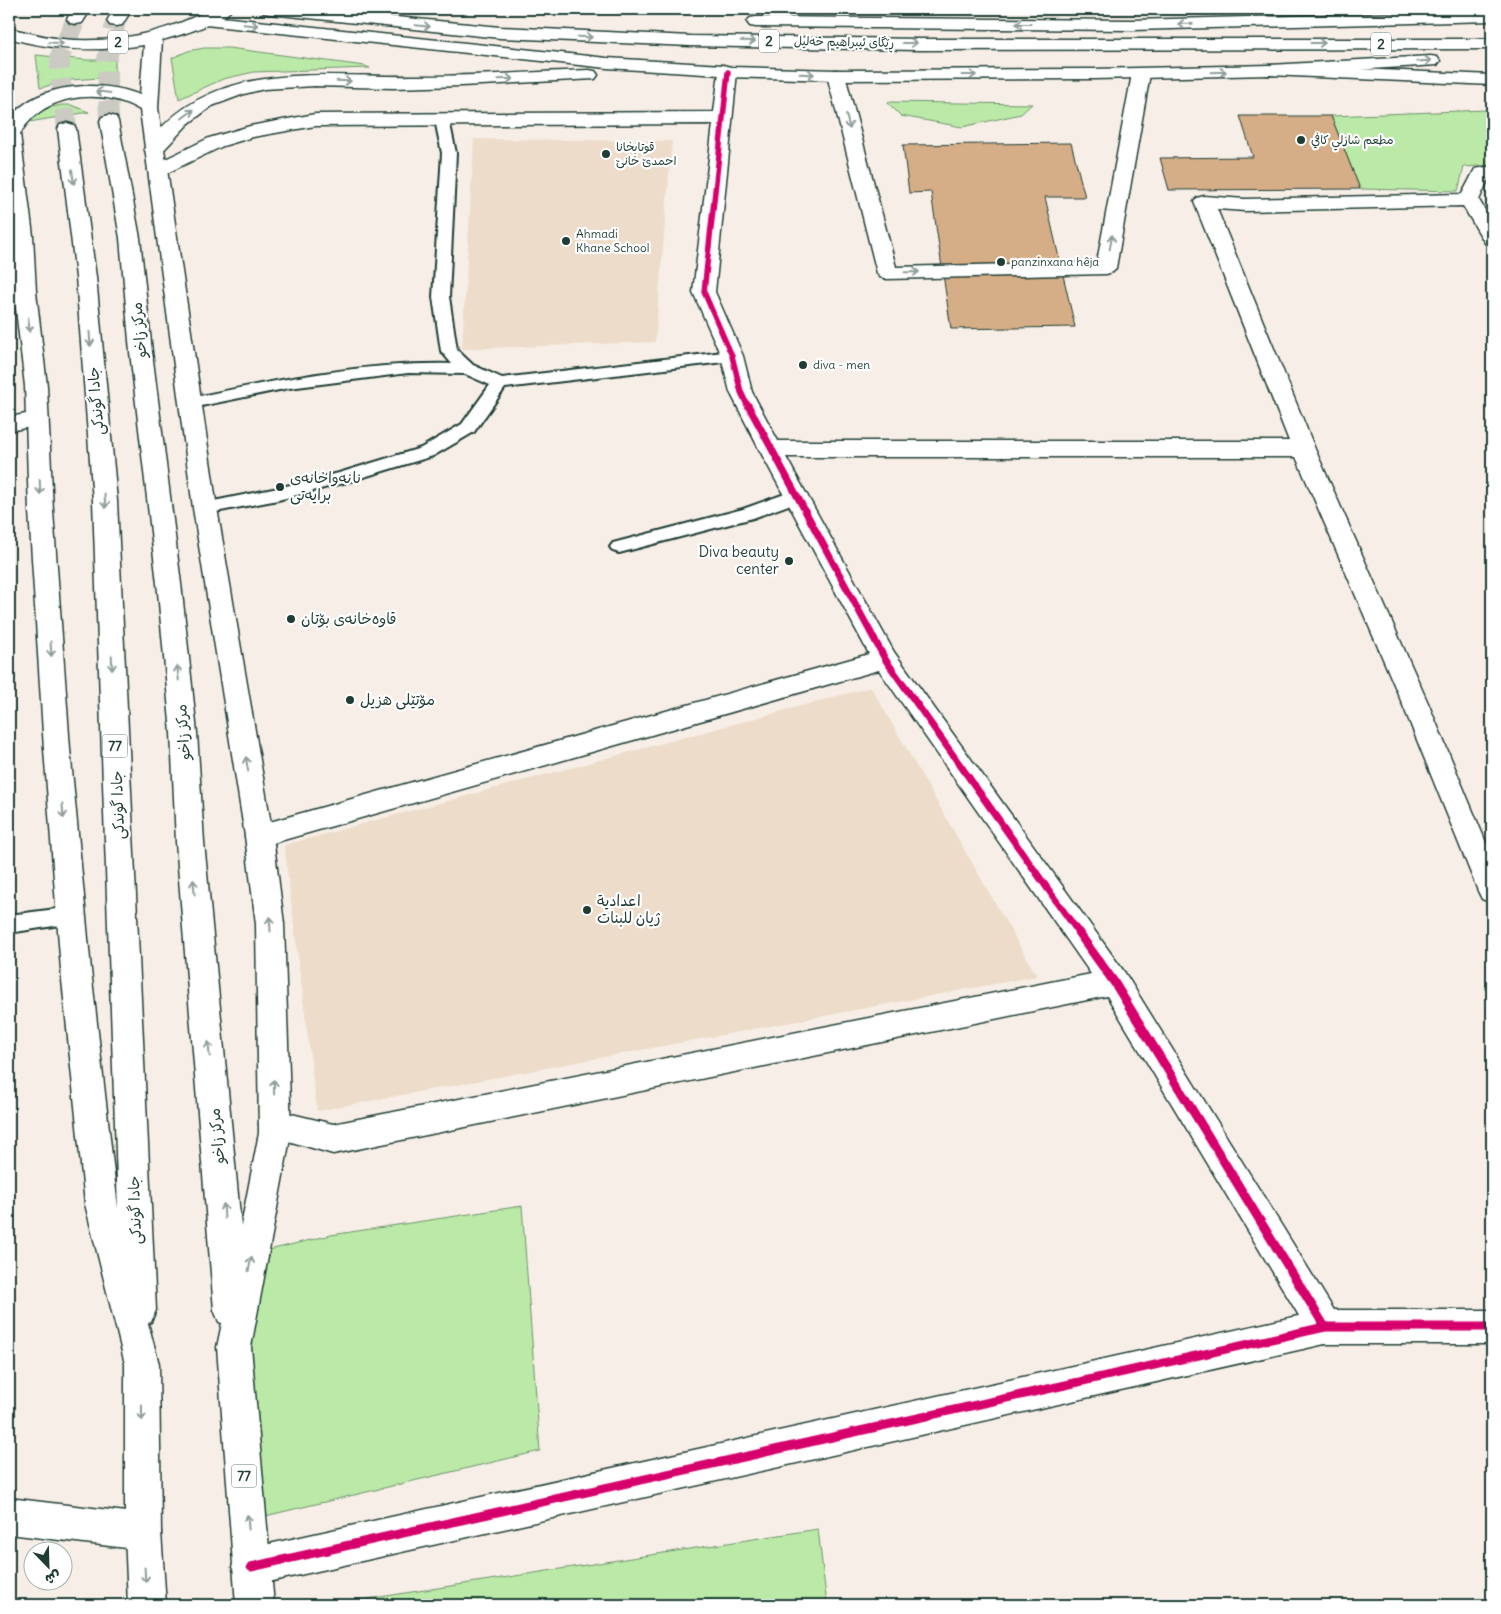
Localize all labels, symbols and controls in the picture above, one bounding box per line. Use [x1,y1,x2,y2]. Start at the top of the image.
one-way arrow [1015,19,1031,29]
one-way arrow [1177,19,1194,29]
one-way arrow [242,20,258,30]
one-way arrow [415,21,431,31]
road number: 2 [759,29,779,52]
road number: 2 [108,31,128,54]
one-way arrow [577,32,593,42]
street label: ڕێگای ئیبراهیم خەلیل [794,33,894,53]
road number: 2 [1371,33,1391,56]
one-way arrow [740,36,756,46]
one-way arrow [48,38,64,48]
one-way arrow [902,38,918,48]
one-way arrow [1310,38,1326,48]
one-way arrow [1416,57,1432,66]
one-way arrow [1211,67,1227,76]
one-way arrow [798,69,814,79]
one-way arrow [960,70,977,80]
one-way arrow [498,74,514,83]
one-way arrow [335,76,351,86]
one-way arrow [96,87,112,97]
one-way arrow [181,109,194,120]
one-way arrow [844,114,854,130]
place label: مطعم شازلي كافي [1311,132,1394,151]
marker: مطعم شازلي كافي [1295,134,1307,146]
place label: قوتابخانا احمدێ خانێ [616,139,676,169]
marker: قوتابخانا احمدێ خانێ [600,148,612,160]
one-way arrow [68,169,78,185]
place label: Ahmadi Khane School [576,226,649,255]
one-way arrow [1106,234,1116,250]
marker: Ahmadi Khane School [560,235,572,247]
place label: panzinxana hêja [1011,254,1099,269]
marker: panzinxana hêja [995,256,1007,268]
one-way arrow [904,267,920,277]
street label: مركز زاخو [127,301,150,360]
one-way arrow [24,317,34,333]
one-way arrow [86,330,95,346]
place label: diva - men [813,357,870,372]
marker: diva - men [797,359,809,371]
street label: جادا گوندکی [83,366,109,436]
place label: نانەواخانەی برایەتی [290,468,361,505]
one-way arrow [35,478,45,495]
marker: نانەواخانەی برایەتی [274,481,286,493]
one-way arrow [100,492,109,508]
place label: Diva beauty center [698,542,779,578]
marker: Diva beauty center [783,555,795,567]
place label: قاوەخانەی بۆتان [301,609,396,628]
marker: قاوەخانەی بۆتان [285,613,297,625]
one-way arrow [47,641,56,657]
one-way arrow [107,655,116,671]
one-way arrow [173,665,183,681]
place label: مۆتێلی هزیل [360,690,435,710]
marker: مۆتێلی هزیل [344,694,356,706]
street label: مركز زاخو [171,704,194,761]
road number: 77 [102,734,128,758]
one-way arrow [242,756,252,772]
street label: جادا گوندکی [107,770,129,840]
one-way arrow [58,803,67,819]
one-way arrow [189,880,199,896]
place label: اعدادية ژیان للبنات [597,891,661,927]
marker: اعدادية ژیان للبنات [581,904,593,916]
one-way arrow [265,917,274,933]
one-way arrow [204,1041,214,1057]
one-way arrow [269,1079,279,1096]
street label: مركز زاخو [205,1107,228,1166]
street label: جادا گوندکی [124,1175,146,1245]
one-way arrow [219,1203,228,1219]
one-way arrow [245,1257,255,1273]
one-way arrow [137,1404,147,1420]
road number: 77 [232,1464,256,1488]
one-way arrow [243,1514,252,1530]
north arrow [22,1542,72,1592]
text: ش [42,1567,64,1589]
one-way arrow [141,1567,150,1583]

